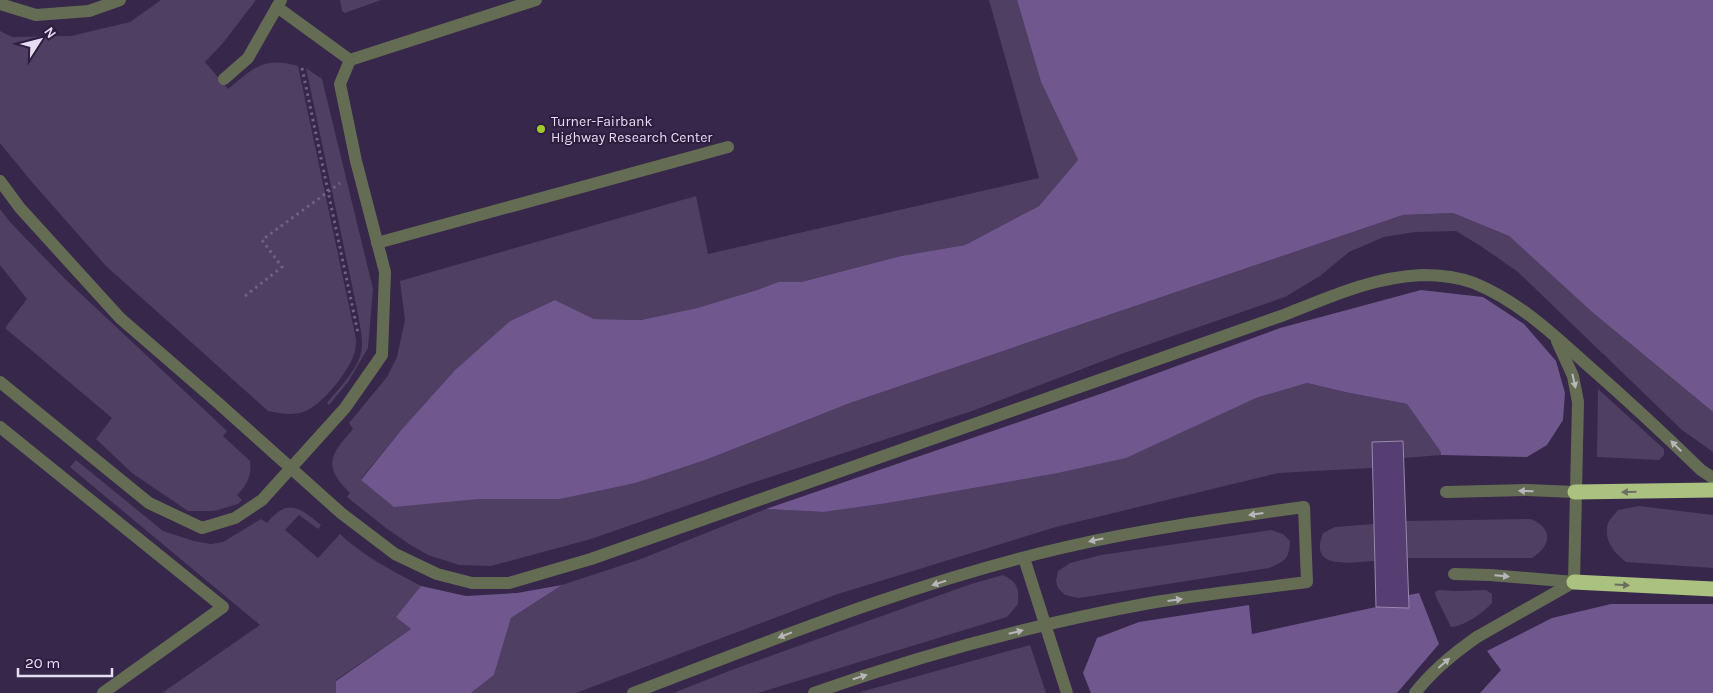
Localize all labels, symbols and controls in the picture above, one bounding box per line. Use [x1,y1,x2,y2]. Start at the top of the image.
north arrow [15,15,65,65]
text: N [40,24,60,42]
place label: Turner-Fairbank Highway Research Center [551,113,713,146]
marker: Turner-Fairbank Highway Research Center [535,123,547,135]
one-way arrow [1570,374,1578,389]
one-way arrow [1670,440,1682,452]
one-way arrow [1518,487,1534,495]
one-way arrow [1621,488,1637,496]
one-way arrow [1247,510,1263,518]
one-way arrow [1088,536,1103,544]
one-way arrow [1495,573,1511,581]
one-way arrow [931,579,946,587]
one-way arrow [1614,581,1630,589]
one-way arrow [1168,595,1184,603]
one-way arrow [1009,628,1024,636]
one-way arrow [777,631,792,639]
scale bar [18,646,111,678]
text: 20 m [25,654,60,672]
one-way arrow [1438,657,1450,669]
one-way arrow [853,673,868,681]

